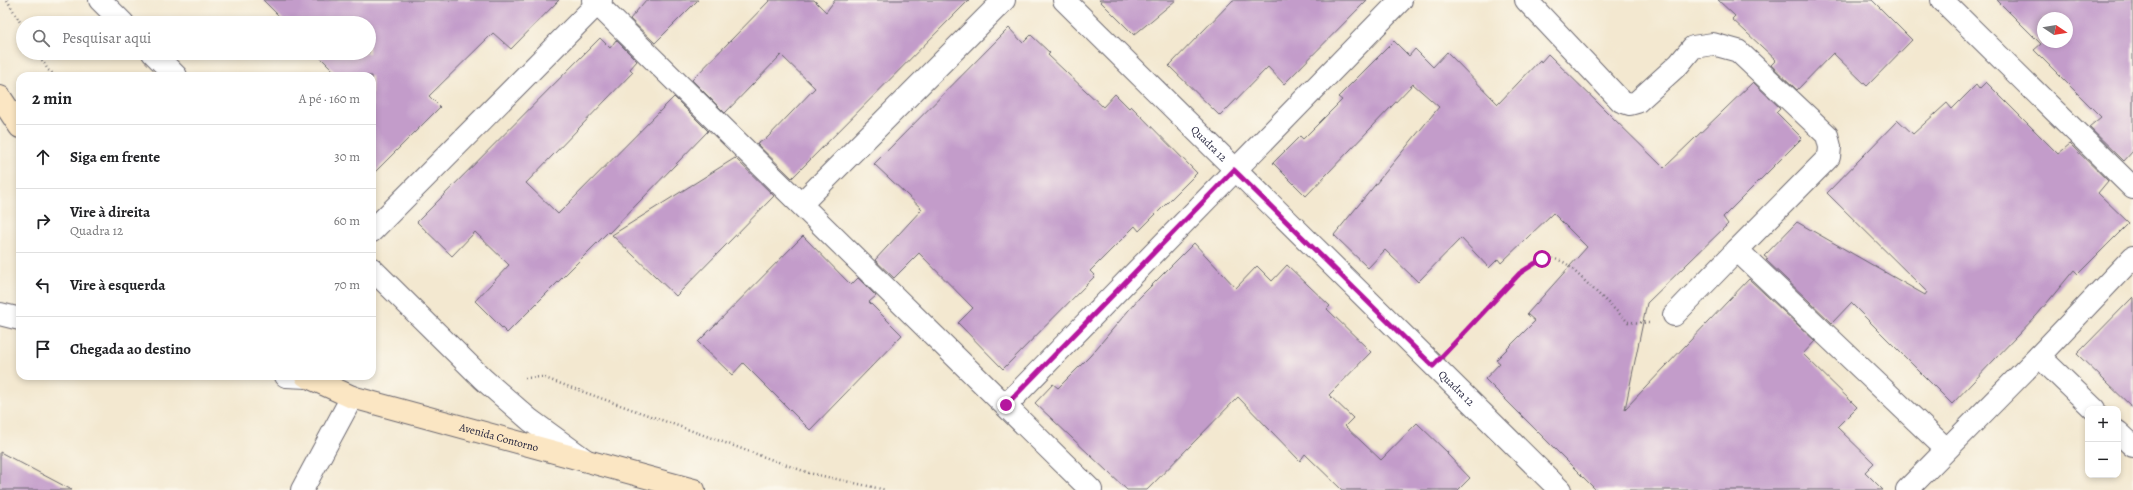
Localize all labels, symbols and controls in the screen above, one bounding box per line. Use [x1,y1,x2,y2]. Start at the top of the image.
north arrow [2037,12,2073,48]
search box [16,16,376,60]
icon: search [30,27,52,49]
text: Pesquisar aqui [62,28,151,48]
text: 2 min [32,87,72,110]
text: A pé · 160 m [299,90,360,107]
street label: Quadra 12 [1187,123,1230,165]
icon: ahead [32,146,54,168]
text: Siga em frente [70,147,160,167]
text: 30 m [334,148,360,165]
text: Vire à direita [70,202,150,222]
icon: right [32,210,54,232]
text: 60 m [334,212,360,229]
text: Quadra 12 [70,222,123,239]
route start [1533,250,1551,268]
icon: left [32,274,54,296]
text: Vire à esquerda [70,275,166,295]
text: 70 m [334,276,360,293]
icon: arrive [32,338,54,360]
text: Chegada ao destino [70,339,191,359]
street label: Quadra 12 [1435,367,1478,409]
route end [997,396,1015,414]
map controls [2085,406,2121,478]
button: + [2085,406,2121,442]
street label: Avenida Contorno [457,419,541,456]
button: − [2085,442,2121,478]

